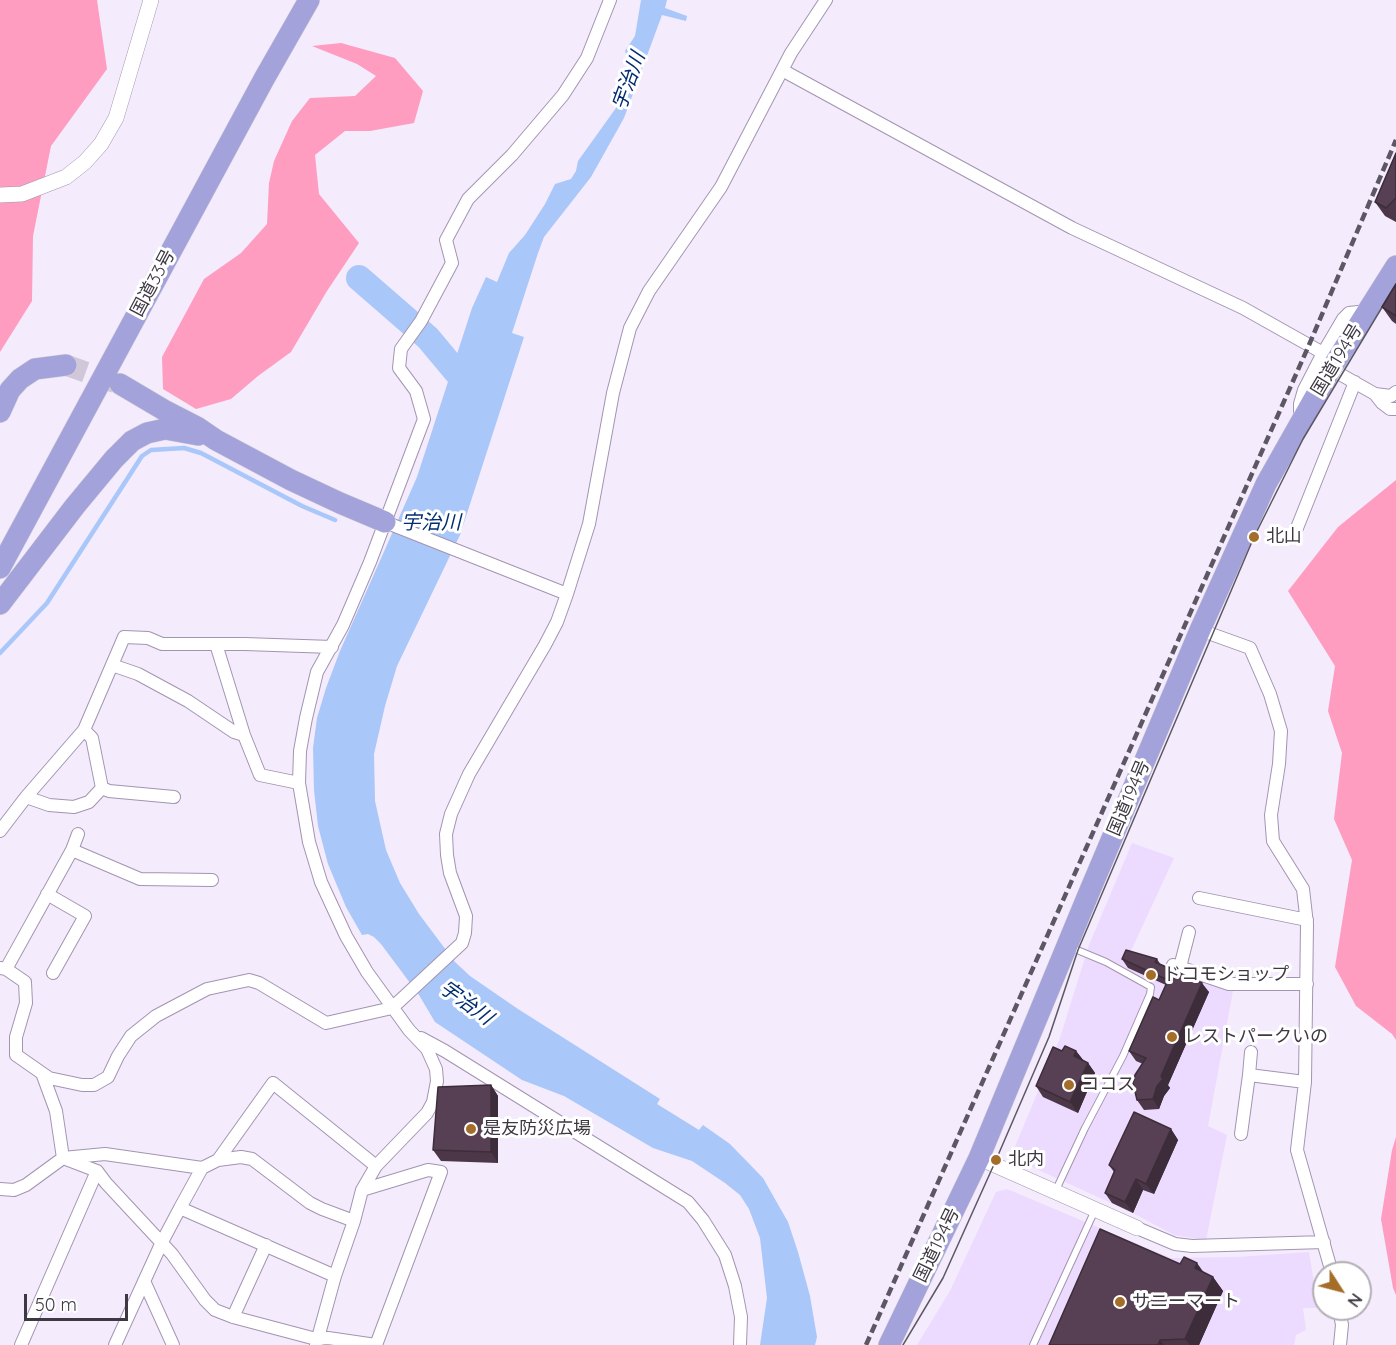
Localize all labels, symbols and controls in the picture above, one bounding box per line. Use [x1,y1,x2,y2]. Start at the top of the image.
water label: 宇治川 [607,49,651,113]
street label: 国道33号 [126,246,180,320]
street label: 国道194号 [1307,320,1367,400]
water label: 宇治川 [401,511,461,535]
place label: 北山 [1266,526,1302,548]
marker: 北山 [1247,530,1261,544]
street label: 国道194号 [1103,757,1155,839]
place label: ドコモショップ [1163,964,1289,986]
marker: ドコモショップ [1144,968,1158,982]
water label: 宇治川 [435,976,497,1030]
place label: レストパークいの [1184,1026,1328,1048]
marker: レストパークいの [1165,1030,1179,1044]
place label: ココス [1081,1074,1135,1096]
marker: ココス [1062,1078,1076,1092]
place label: 是友防災広場 [483,1118,591,1140]
marker: 是友防災広場 [464,1122,478,1136]
place label: 北内 [1008,1149,1044,1171]
marker: 北内 [989,1153,1003,1167]
street label: 国道194号 [910,1204,964,1286]
north arrow [1312,1261,1372,1321]
scale bar [27,1282,130,1320]
text: N [1343,1290,1366,1311]
place label: サニーマート [1132,1291,1240,1313]
text: 50 m [35,1293,77,1316]
marker: サニーマート [1113,1295,1127,1309]

